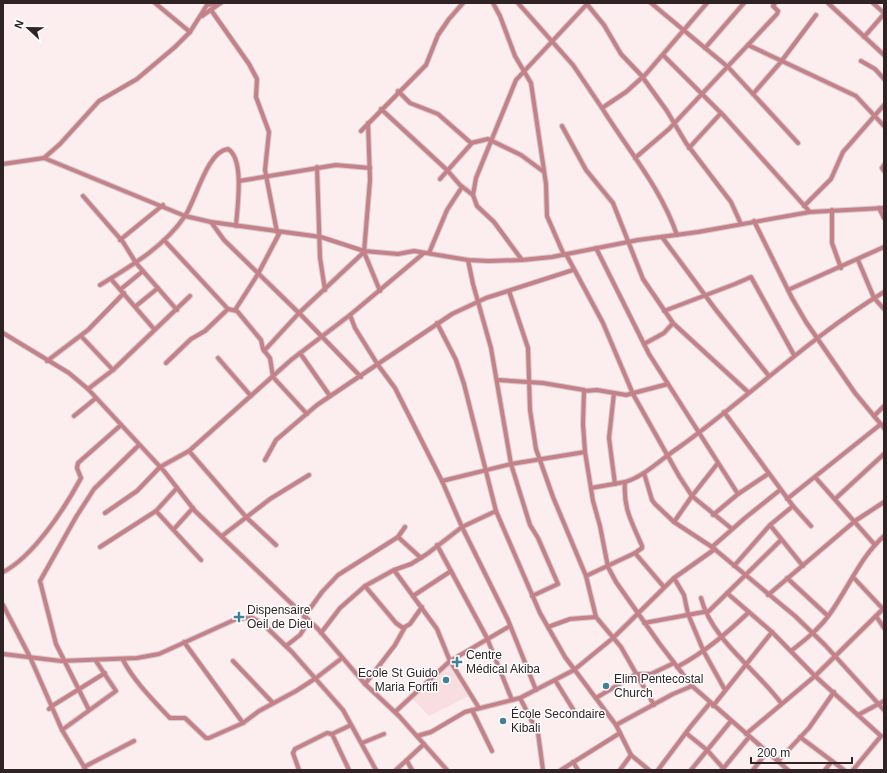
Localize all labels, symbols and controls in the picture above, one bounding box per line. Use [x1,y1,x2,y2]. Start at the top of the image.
north arrow [8,8,48,48]
text: N [12,18,26,30]
place label: Dispensaire Oeil de Dieu [247,603,313,631]
marker: Dispensaire Oeil de Dieu [234,612,244,622]
place label: Centre Médical Akiba [466,648,540,676]
marker: Centre Médical Akiba [451,656,463,668]
place label: Ecole St Guido Maria Fortifi [358,666,438,694]
place label: Elim Pentecostal Church [614,672,703,700]
marker: Ecole St Guido Maria Fortifi [441,675,451,685]
marker: Elim Pentecostal Church [601,681,611,691]
place label: École Secondaire Kibali [511,706,605,735]
marker: École Secondaire Kibali [498,716,508,726]
scale bar [751,739,852,765]
text: 200 m [757,746,790,760]

